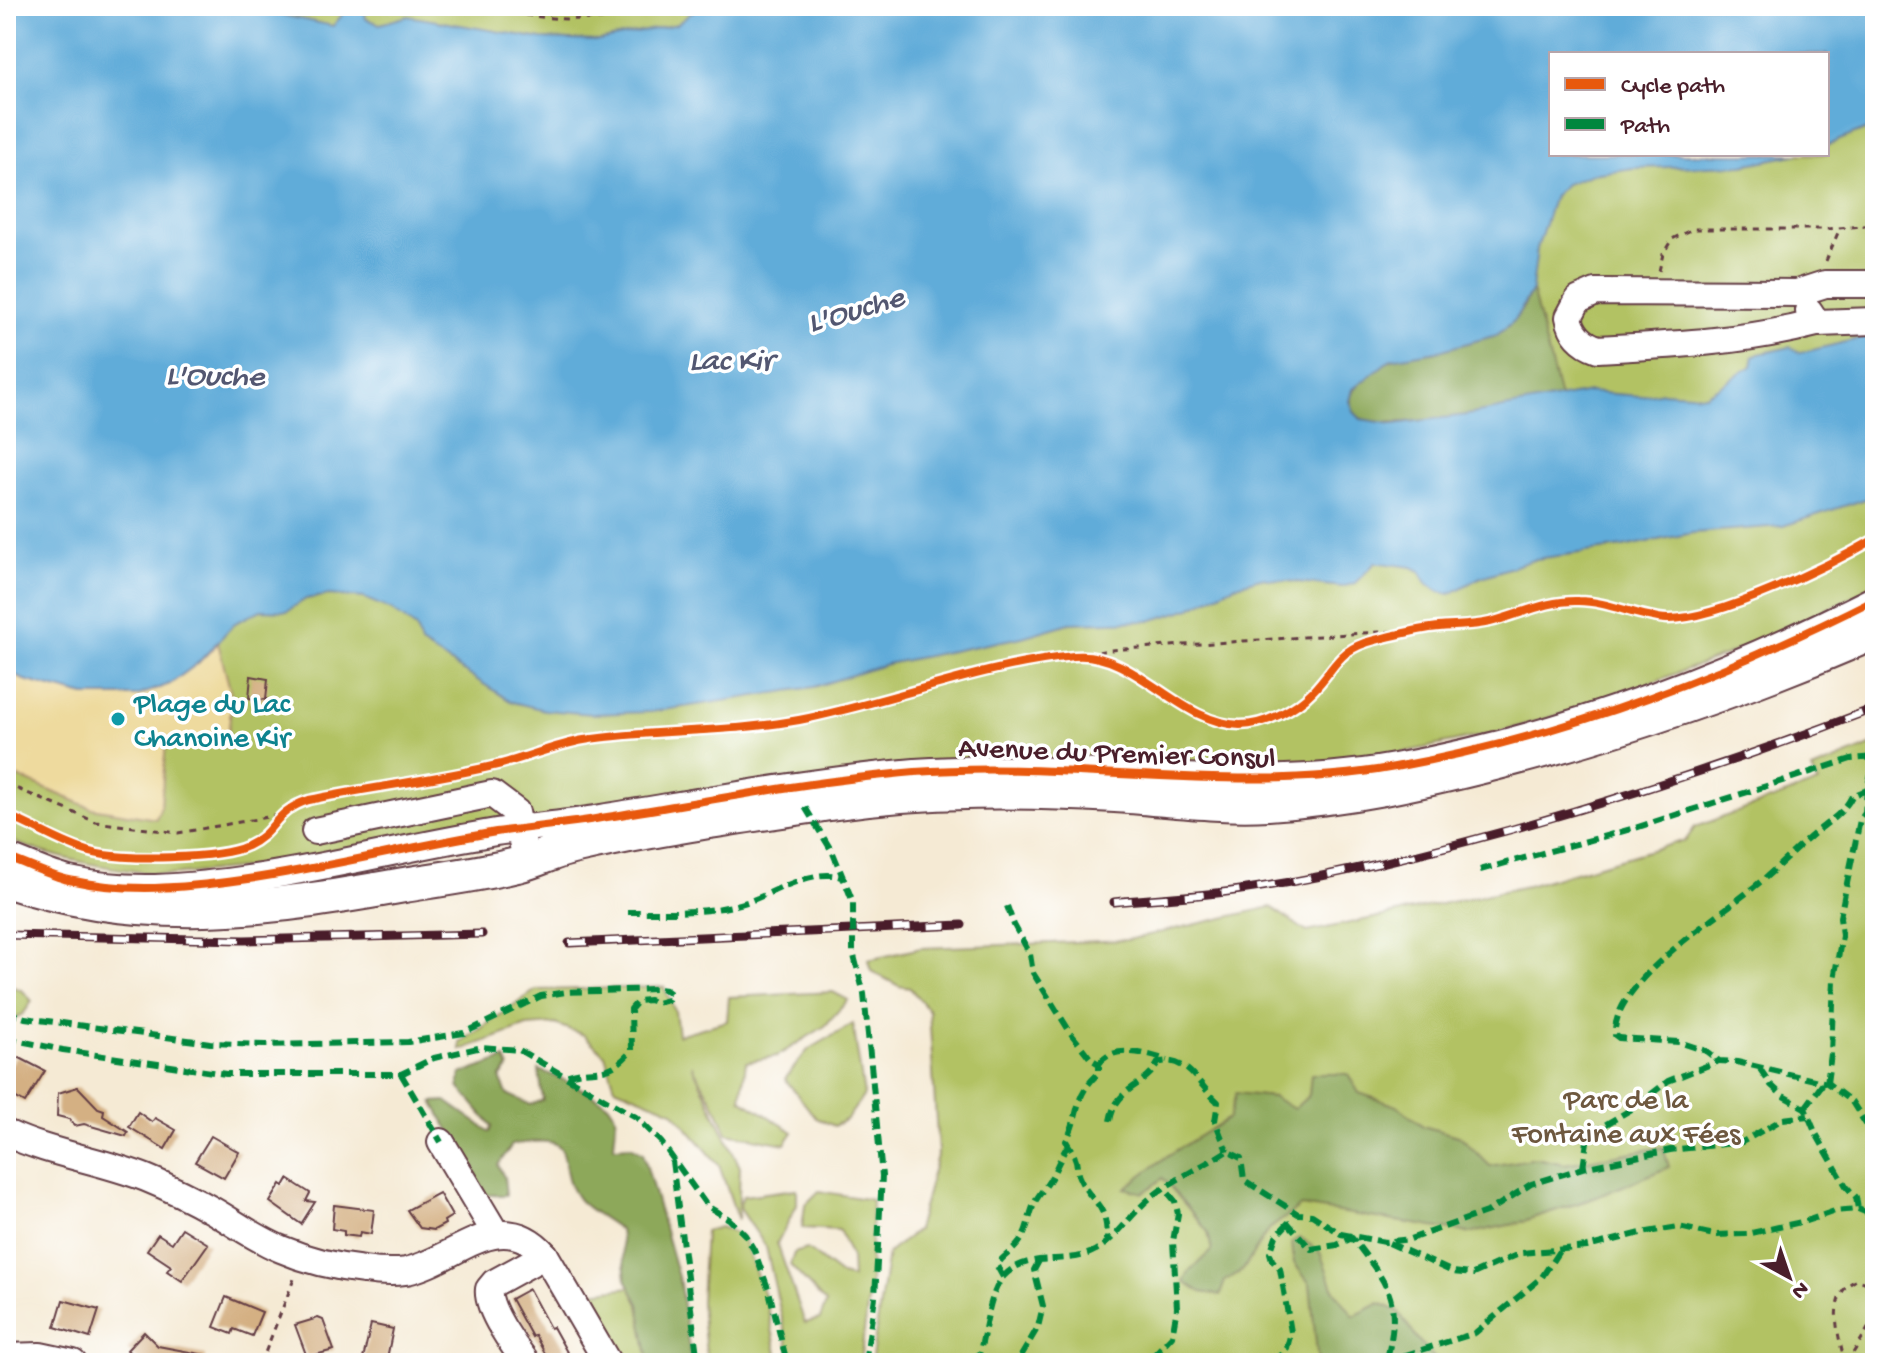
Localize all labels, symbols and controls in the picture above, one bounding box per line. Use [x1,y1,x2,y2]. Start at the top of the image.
legend [1549,52,1829,156]
text: Cycle path [1621,73,1725,102]
text: Path [1620,113,1670,142]
water label: L'Ouche [804,280,910,344]
water label: Lac Kir [689,344,779,382]
water label: L'Ouche [165,358,266,398]
place label: Plage du Lac Chanoine Kir [133,689,292,758]
marker: Plage du Lac Chanoine Kir [109,710,127,728]
street label: Avenue du Premier Consul [958,732,1276,779]
park label: Parc de la Fontaine aux Fées [1511,1085,1741,1154]
north arrow [1749,1237,1829,1317]
text: N [1785,1275,1813,1304]

